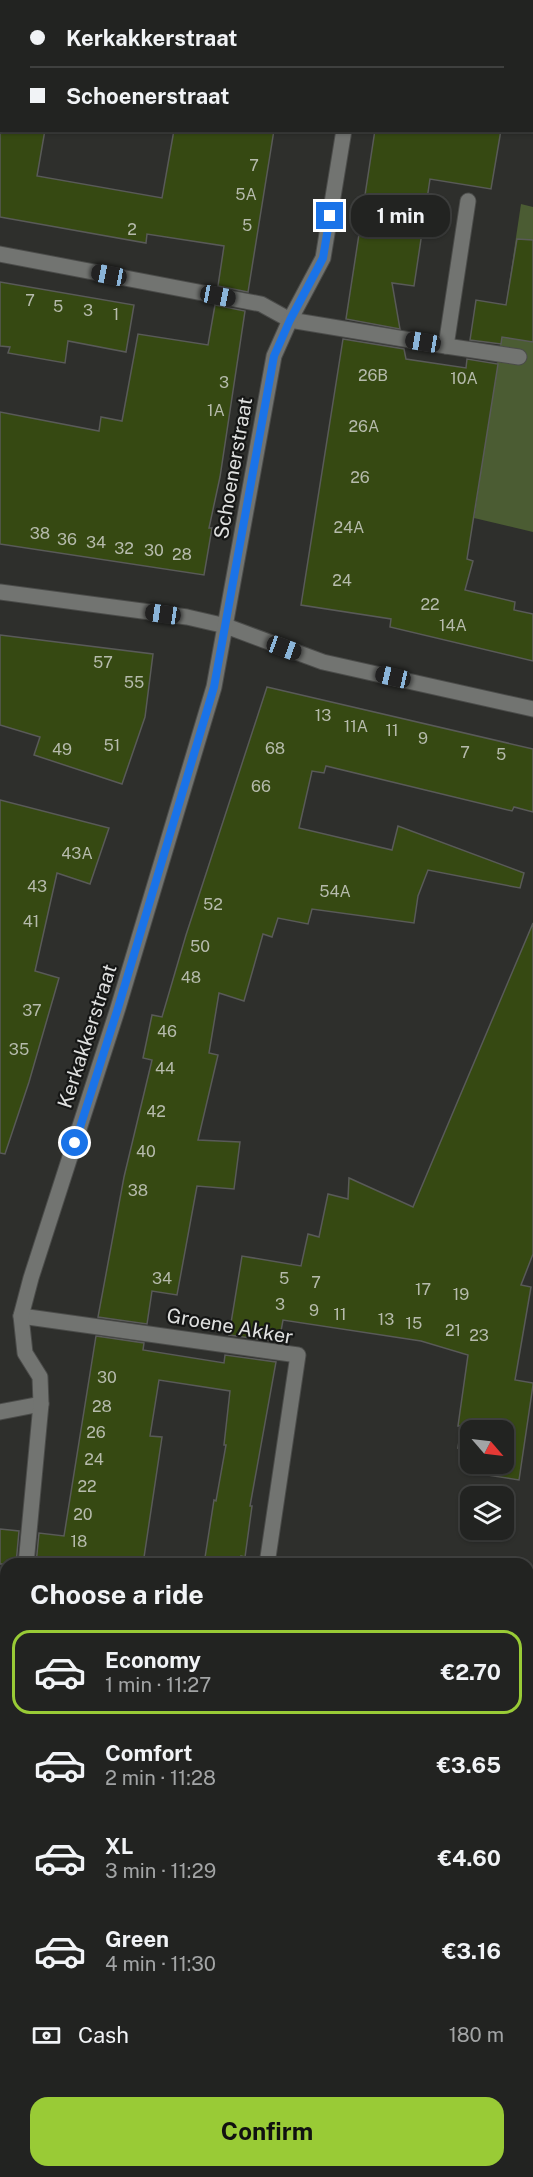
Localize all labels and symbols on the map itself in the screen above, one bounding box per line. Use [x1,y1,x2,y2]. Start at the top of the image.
house number: 7 [249,156,259,175]
house number: 5A [235,185,257,204]
callout: 1 min [351,195,450,237]
route end [316,202,343,229]
house number: 5 [242,216,252,235]
house number: 2 [127,220,137,239]
car [90,263,128,287]
car [199,284,237,308]
house number: 7 [25,291,35,310]
house number: 5 [53,297,63,316]
house number: 3 [83,301,93,320]
house number: 1 [113,305,119,324]
car [404,330,442,354]
house number: 26B [358,366,388,385]
house number: 10A [450,369,478,388]
house number: 3 [219,373,229,392]
street label: Schoenerstraat [209,395,257,541]
house number: 1A [207,401,225,420]
house number: 26A [349,417,379,436]
house number: 26 [350,468,370,487]
house number: 24A [334,518,364,537]
house number: 38 [30,524,50,543]
house number: 36 [57,530,77,549]
house number: 34 [86,533,106,552]
house number: 32 [114,539,134,558]
house number: 30 [144,541,164,560]
house number: 28 [172,545,192,564]
house number: 24 [332,571,352,590]
house number: 22 [420,595,440,614]
car [144,603,182,625]
house number: 14A [439,616,467,635]
car [264,633,304,663]
house number: 57 [93,653,113,672]
car [373,664,413,690]
house number: 55 [124,673,144,692]
house number: 13 [315,706,331,725]
house number: 11A [344,717,368,736]
house number: 11 [385,721,399,740]
house number: 9 [418,729,428,748]
house number: 51 [104,736,120,755]
house number: 68 [265,739,285,758]
house number: 49 [52,740,72,759]
house number: 7 [460,743,470,762]
house number: 5 [496,745,506,764]
house number: 66 [251,777,271,796]
house number: 43A [61,844,93,863]
house number: 43 [27,877,47,896]
house number: 54A [319,882,351,901]
house number: 52 [203,895,223,914]
house number: 41 [23,912,39,931]
house number: 50 [190,937,210,956]
street label: Kerkakkerstraat [52,961,122,1111]
house number: 48 [181,968,201,987]
house number: 37 [22,1001,42,1020]
house number: 46 [157,1022,177,1041]
house number: 35 [9,1040,29,1059]
house number: 44 [155,1059,175,1078]
house number: 42 [146,1102,166,1121]
route start [61,1129,88,1156]
house number: 40 [136,1142,156,1161]
house number: 38 [128,1181,148,1200]
house number: 34 [152,1269,172,1288]
house number: 5 [279,1269,289,1288]
house number: 7 [311,1273,321,1292]
house number: 17 [415,1280,431,1299]
house number: 19 [453,1285,469,1304]
house number: 3 [275,1295,285,1314]
house number: 9 [309,1301,319,1320]
street label: Groene Akker [165,1303,295,1349]
house number: 11 [333,1305,347,1324]
house number: 13 [378,1310,394,1329]
house number: 15 [406,1314,422,1333]
house number: 21 [445,1321,461,1340]
house number: 23 [469,1326,489,1345]
house number: 30 [97,1368,117,1387]
house number: 28 [92,1397,112,1416]
north arrow [460,1420,514,1474]
house number: 26 [86,1423,106,1442]
house number: 24 [84,1450,104,1469]
house number: 22 [77,1477,97,1496]
house number: 20 [73,1505,93,1524]
house number: 18 [71,1532,87,1551]

